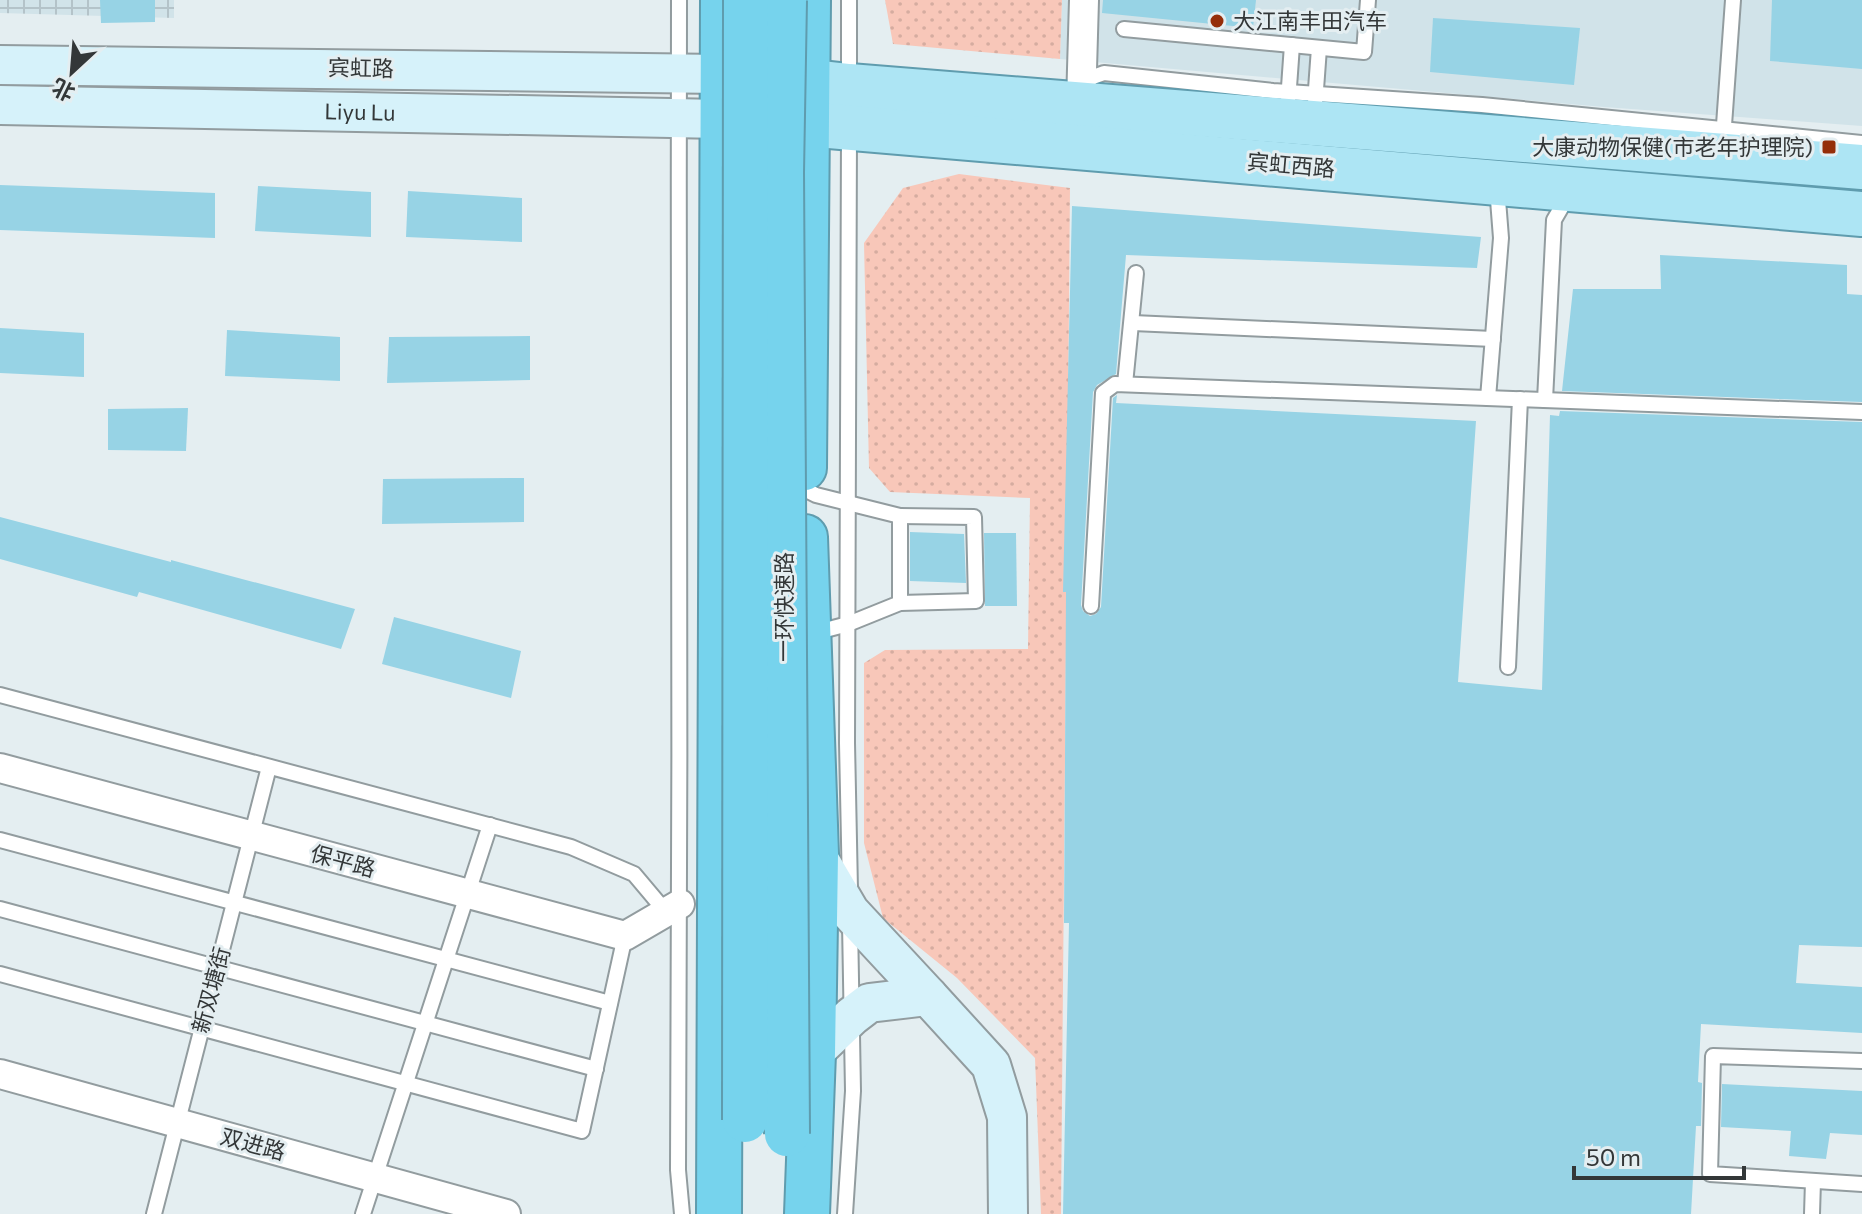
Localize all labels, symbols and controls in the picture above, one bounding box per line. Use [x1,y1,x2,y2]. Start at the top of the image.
place label: 大江南丰田汽车 [1233,7,1387,34]
marker: 大江南丰田汽车 [1208,12,1226,30]
north arrow [32,32,112,112]
street label: 宾虹路 [328,53,394,82]
text: 北 [47,73,79,107]
street label: Liyu Lu [324,97,396,126]
place label: 大康动物保健(市老年护理院) [1532,133,1813,160]
marker: 大康动物保健(市老年护理院) [1820,138,1838,156]
street label: 宾虹西路 [1246,147,1336,182]
street label: 一环快速路 [770,552,797,662]
street label: 保平路 [308,839,379,882]
street label: 新双塘街 [186,944,235,1036]
street label: 双进路 [218,1122,289,1165]
scale bar [1574,1130,1744,1180]
text: 50 m [1586,1142,1641,1171]

